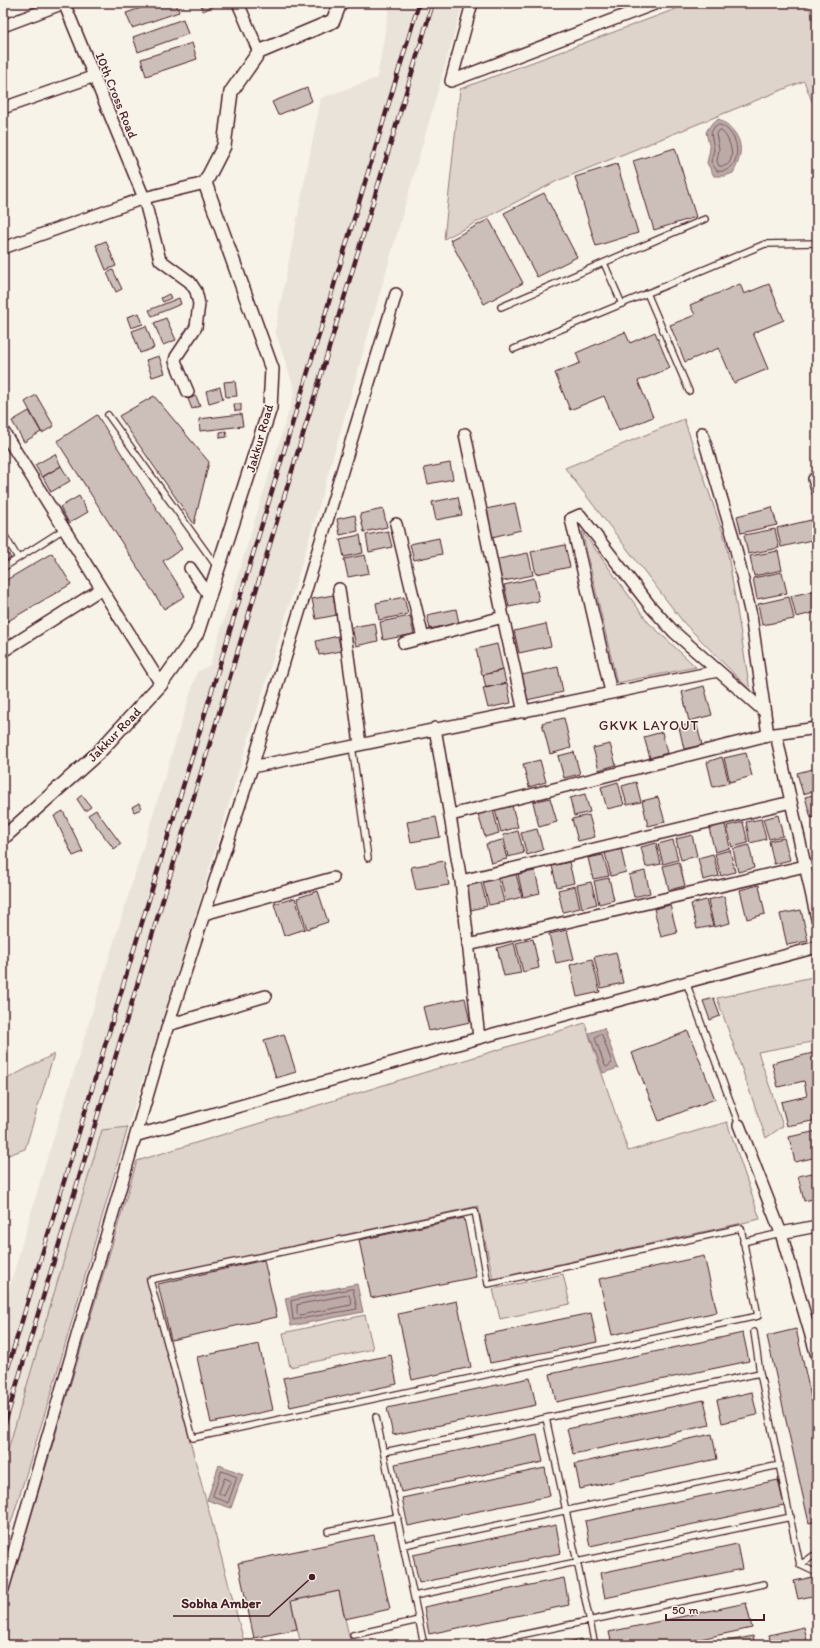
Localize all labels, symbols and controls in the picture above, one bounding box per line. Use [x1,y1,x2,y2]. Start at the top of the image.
street label: 10th Cross Road [92,50,141,140]
street label: Jakkur Road [243,403,276,474]
street label: Jakkur Road [85,704,144,765]
district label: GKVK LAYOUT [599,717,699,734]
callout: Sobha Amber [173,1590,269,1616]
text: Sobha Amber [181,1595,262,1612]
scale bar [666,1596,764,1622]
text: 50 m [672,1603,698,1617]

